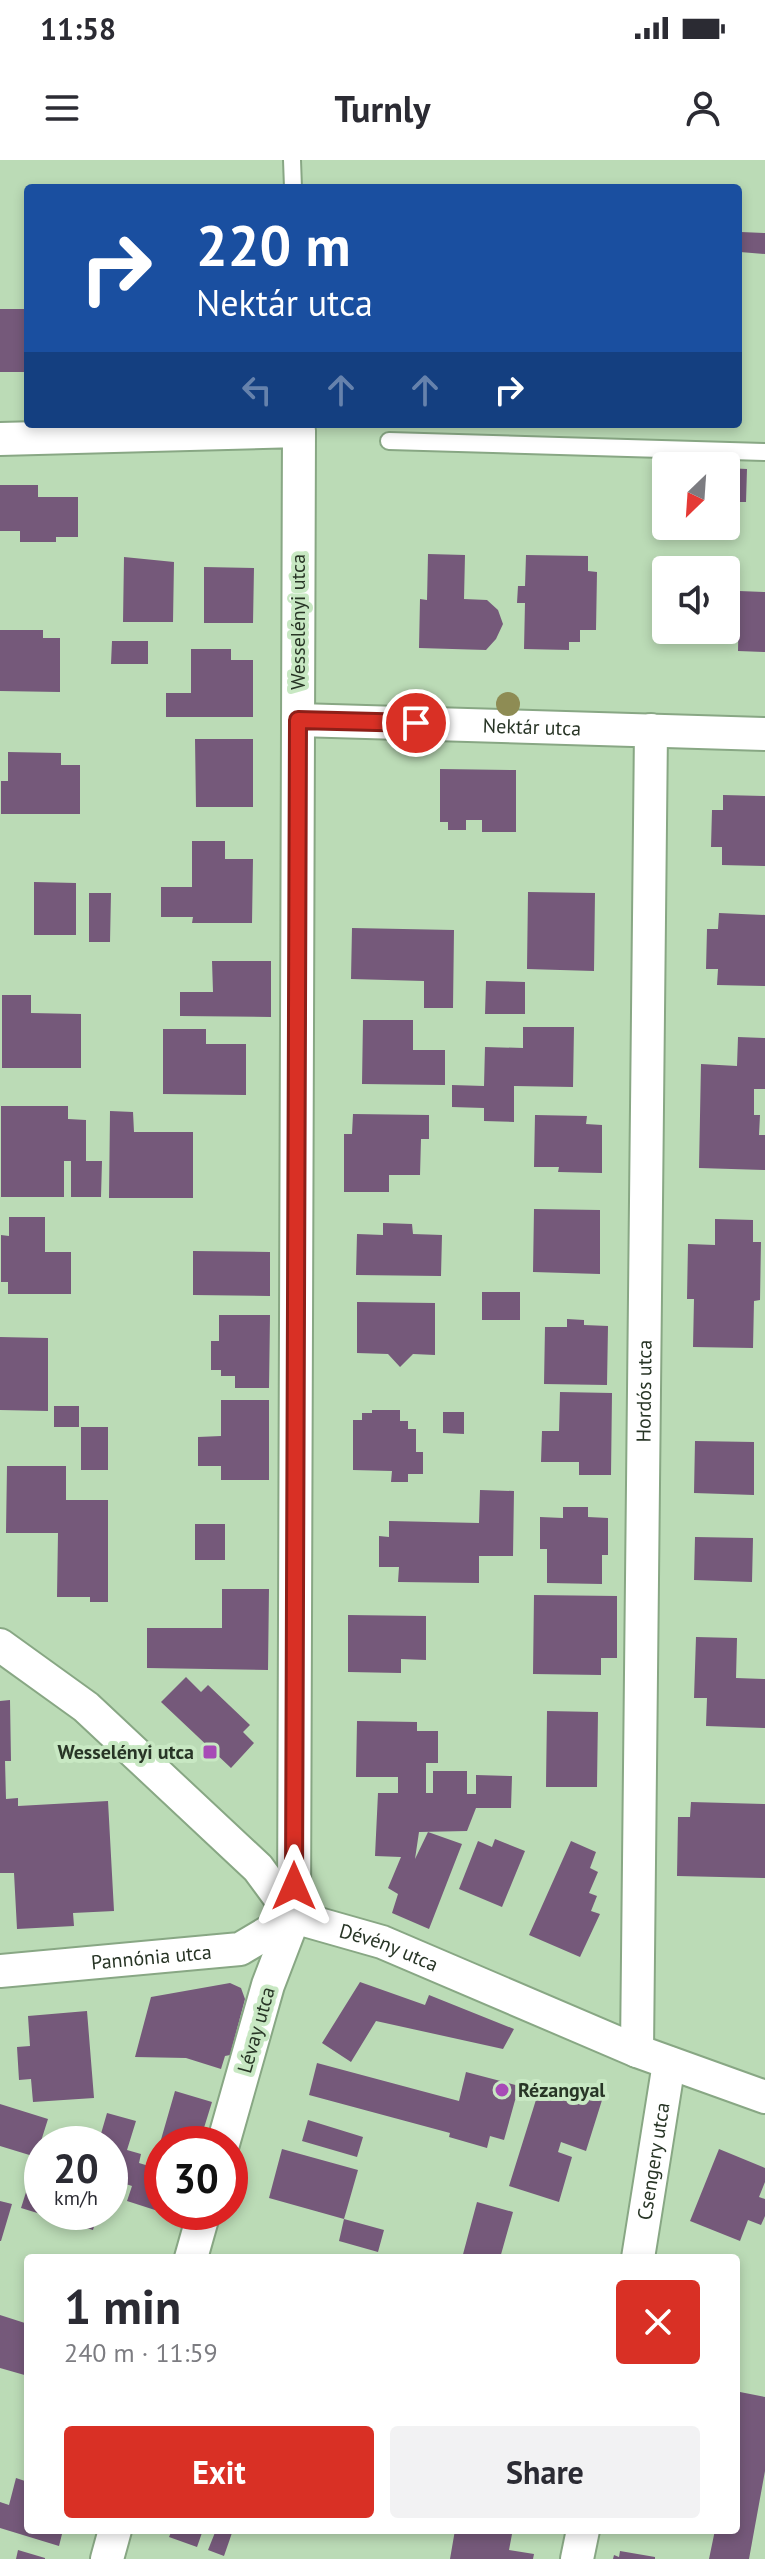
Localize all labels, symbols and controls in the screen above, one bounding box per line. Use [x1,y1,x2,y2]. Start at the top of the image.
text: 11:58 [40,9,116,48]
text: Turnly [334,85,431,132]
icon: menu [40,86,84,130]
icon: person [681,86,725,130]
text: 220 m [196,209,351,281]
icon: right [64,216,168,320]
text: Nektár utca [196,279,373,326]
icon: left [235,368,279,412]
icon: ahead [319,368,363,412]
icon: ahead [403,368,447,412]
icon: right [487,368,531,412]
north arrow [652,452,740,540]
map controls [652,452,740,644]
street label: Wesselényi utca [285,554,311,690]
button: sound [652,556,740,644]
pin [382,689,450,757]
icon: arrive [394,701,438,745]
street label: Nektár utca [482,713,581,741]
street label: Hordós utca [630,1340,658,1442]
place label: Wesselényi utca [57,1739,194,1765]
marker: Wesselényi utca [201,1743,219,1761]
position arrow [252,1844,336,1928]
street label: Dévény utca [336,1918,442,1978]
street label: Pannónia utca [90,1939,213,1976]
street label: Lévay utca [231,1984,281,2076]
place label: Rézangyal [518,2077,605,2103]
marker: Rézangyal [493,2081,511,2099]
street label: Csengery utca [631,2101,676,2222]
speed limit sign: 30 [144,2126,248,2230]
text: 20 [53,2142,99,2194]
text: km/h [54,2185,98,2211]
text: 1 min [64,2275,181,2337]
button: close [616,2280,700,2364]
text: 240 m · 11:59 [64,2336,218,2369]
button: Exit [64,2426,374,2518]
button: Share [390,2426,700,2518]

